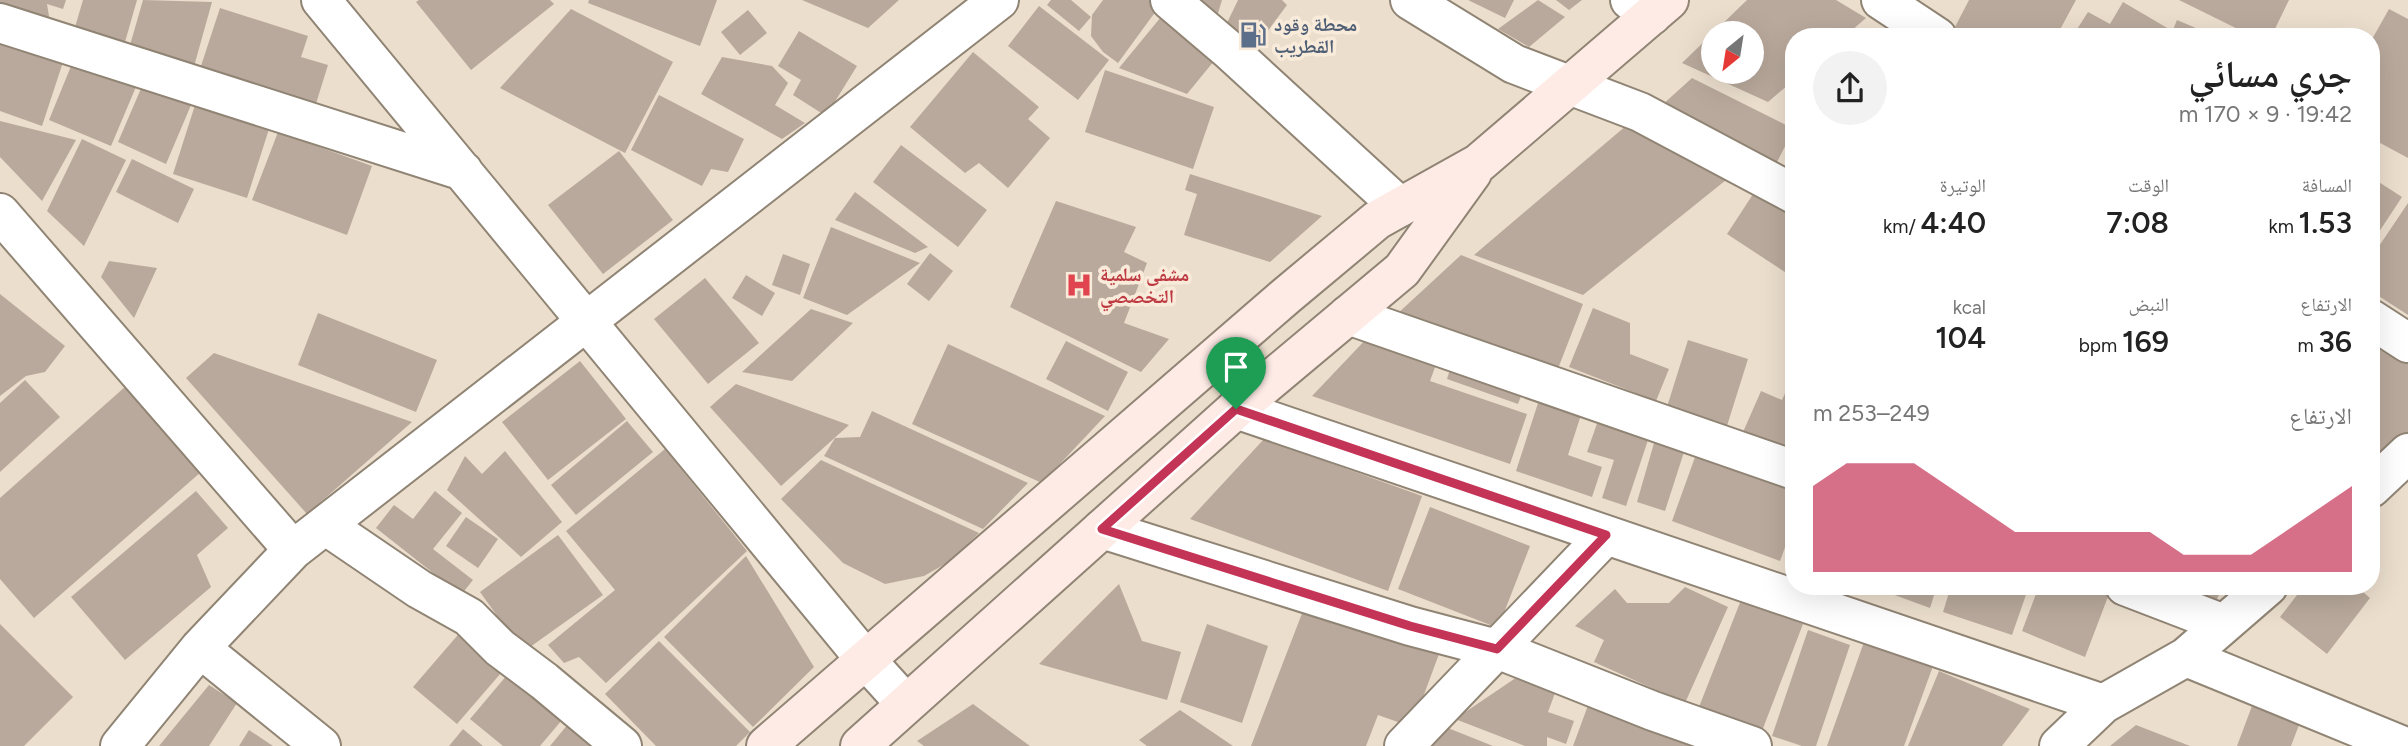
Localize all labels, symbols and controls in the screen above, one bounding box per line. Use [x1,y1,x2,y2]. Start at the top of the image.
place label: محطة وقود القطريب [1274,13,1357,58]
fuel station icon: محطة وقود القطريب [1238,20,1268,50]
north arrow [1701,21,1764,84]
map controls [1701,21,1764,84]
button: share [1813,51,1887,125]
text: جري مسائي [2188,51,2352,97]
text: 19:42 · 9 × 170 m [2179,100,2352,128]
text: الوتيرة [1940,174,1986,197]
text: الوقت [2128,174,2169,197]
text: المسافة [2302,174,2352,197]
text: 4:40 [1921,204,1986,241]
text: 7:08 [2106,204,2169,241]
text: 1.53 [2299,204,2352,241]
text: /km [1883,215,1921,238]
text: km [2269,215,2299,238]
place label: مشفى سلمية التخصصي [1100,263,1189,312]
hospital icon: مشفى سلمية التخصصي [1064,270,1094,300]
text: النبض [2128,293,2169,316]
text: الارتفاع [2300,293,2352,316]
text: kcal [1953,296,1986,319]
text: 104 [1935,319,1986,356]
text: 169 [2122,323,2169,360]
text: 36 [2318,323,2352,360]
text: bpm [2079,334,2122,357]
text: m [2297,334,2318,357]
pin [1206,337,1266,409]
icon: arrive [1217,348,1255,386]
text: 249–253 m [1813,399,1930,427]
text: الارتفاع [2289,402,2352,430]

